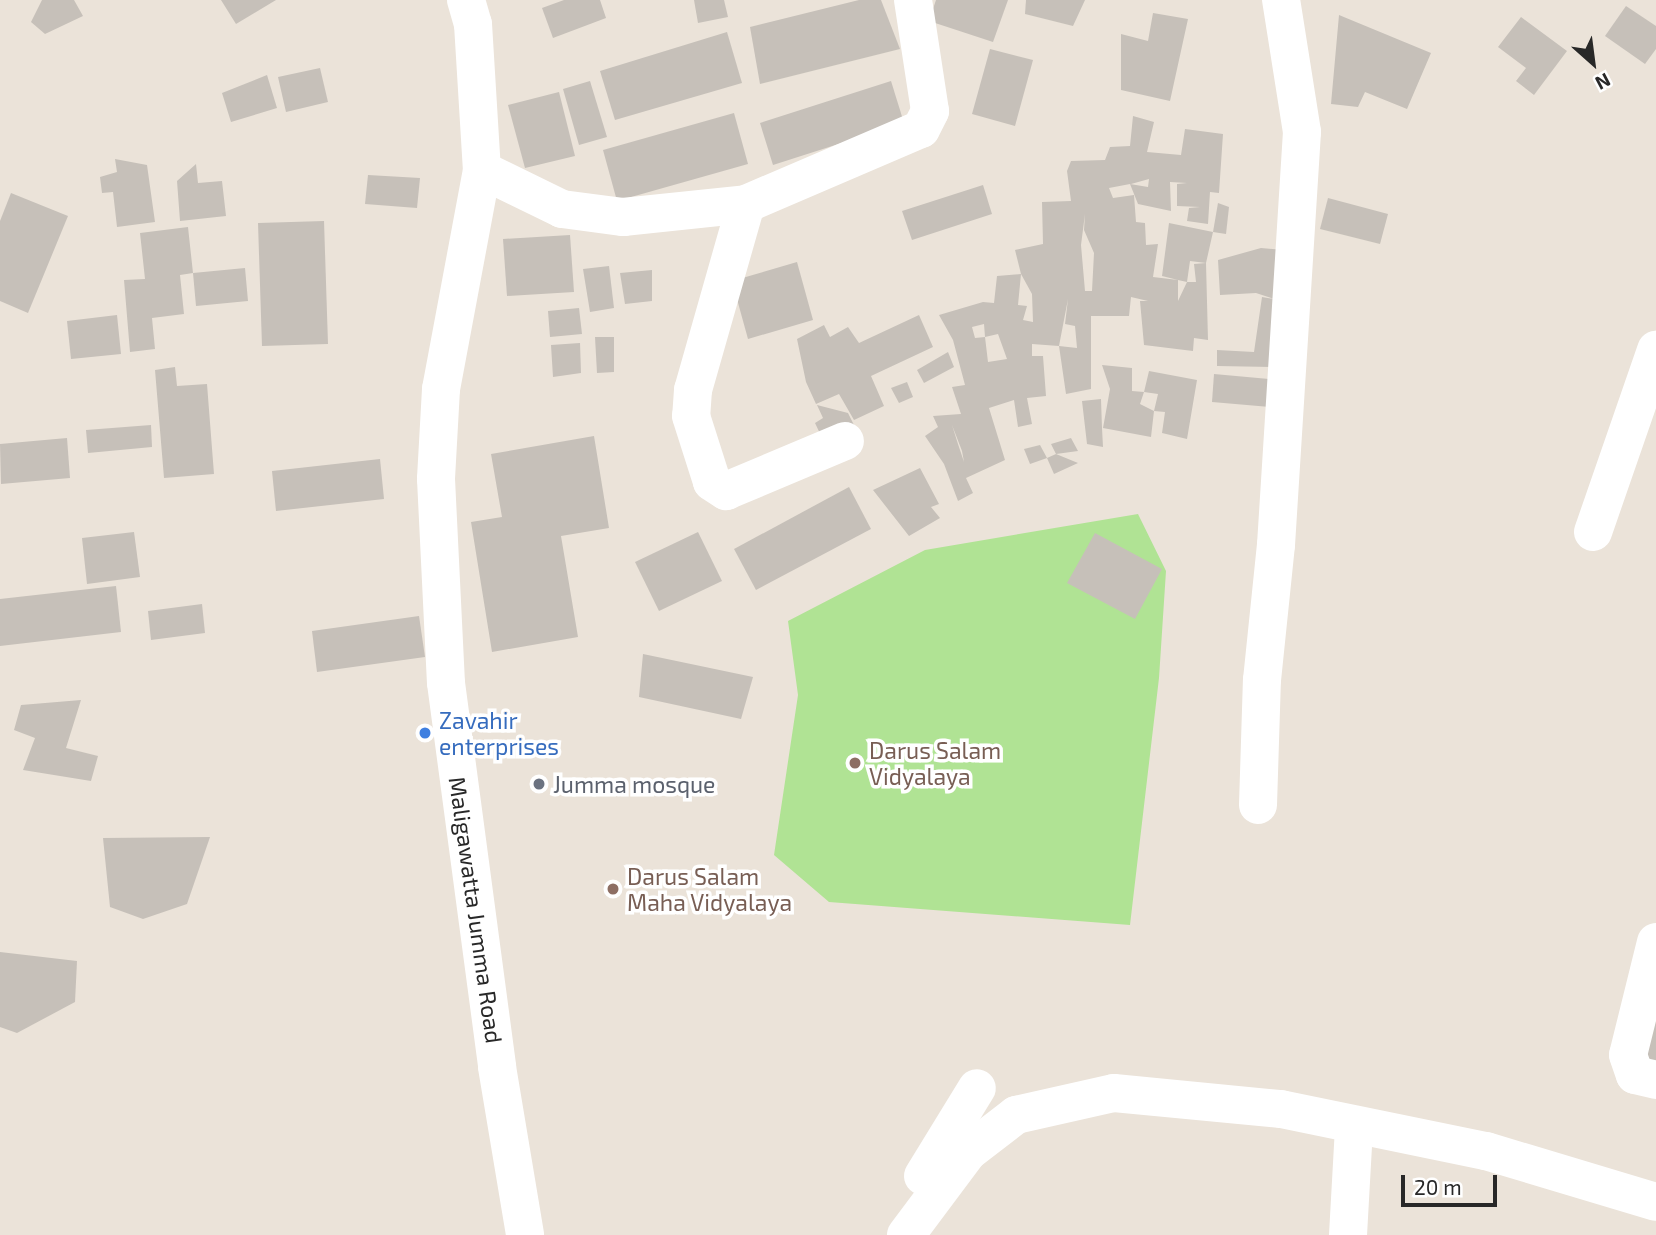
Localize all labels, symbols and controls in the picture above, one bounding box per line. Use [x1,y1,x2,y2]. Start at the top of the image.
north arrow [1558,28,1628,98]
text: N [1592,69,1615,95]
place label: Zavahir enterprises [439,706,559,760]
marker: Zavahir enterprises [417,725,433,741]
place label: Darus Salam Vidyalaya [869,736,1001,790]
marker: Darus Salam Vidyalaya [847,755,863,771]
place label: Jumma mosque [553,770,715,798]
street label: Maligawatta Jumma Road [444,775,508,1045]
marker: Jumma mosque [531,776,547,792]
place label: Darus Salam Maha Vidyalaya [627,862,793,916]
marker: Darus Salam Maha Vidyalaya [605,881,621,897]
scale bar [1404,1162,1500,1206]
text: 20 m [1414,1174,1462,1199]

